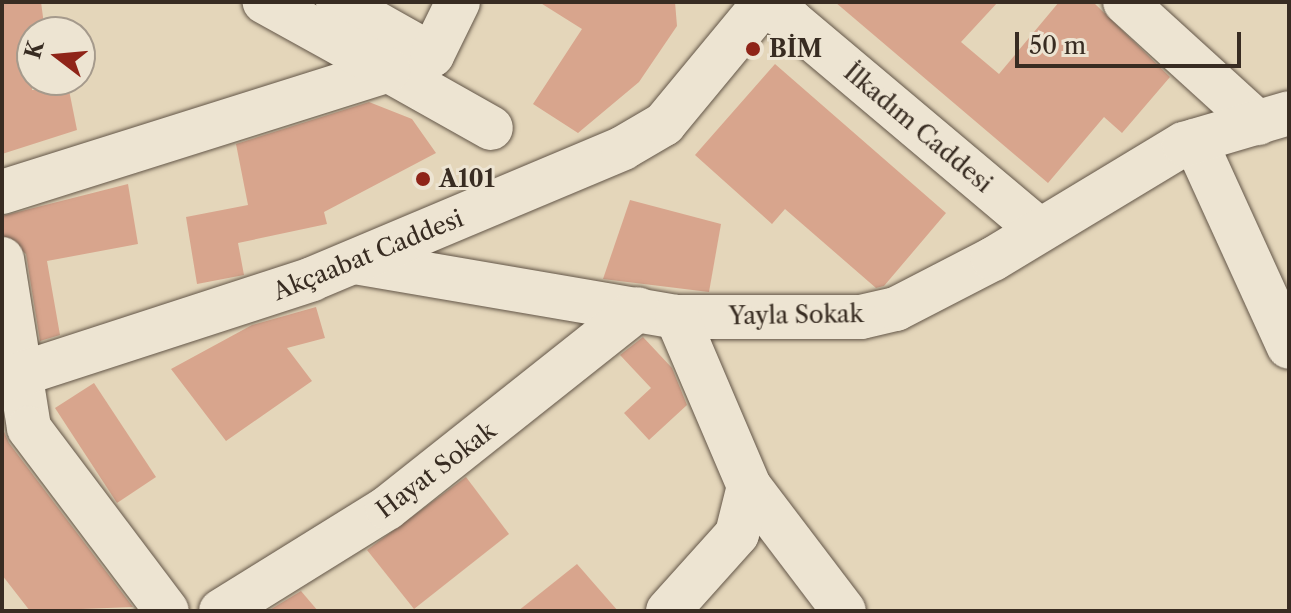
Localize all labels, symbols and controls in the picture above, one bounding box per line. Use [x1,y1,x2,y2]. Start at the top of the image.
north arrow [16,16,96,96]
scale bar [1019,16,1245,66]
text: 50 m [1029,31,1086,60]
place label: BİM [769,35,822,63]
text: K [19,38,50,62]
marker: BİM [744,40,762,58]
street label: İlkadım Caddesi [838,58,998,198]
place label: A101 [439,165,495,193]
marker: A101 [414,170,432,188]
street label: Akçaabat Caddesi [269,204,467,306]
street label: Yayla Sokak [728,299,864,331]
street label: Hayat Sokak [371,416,501,524]

